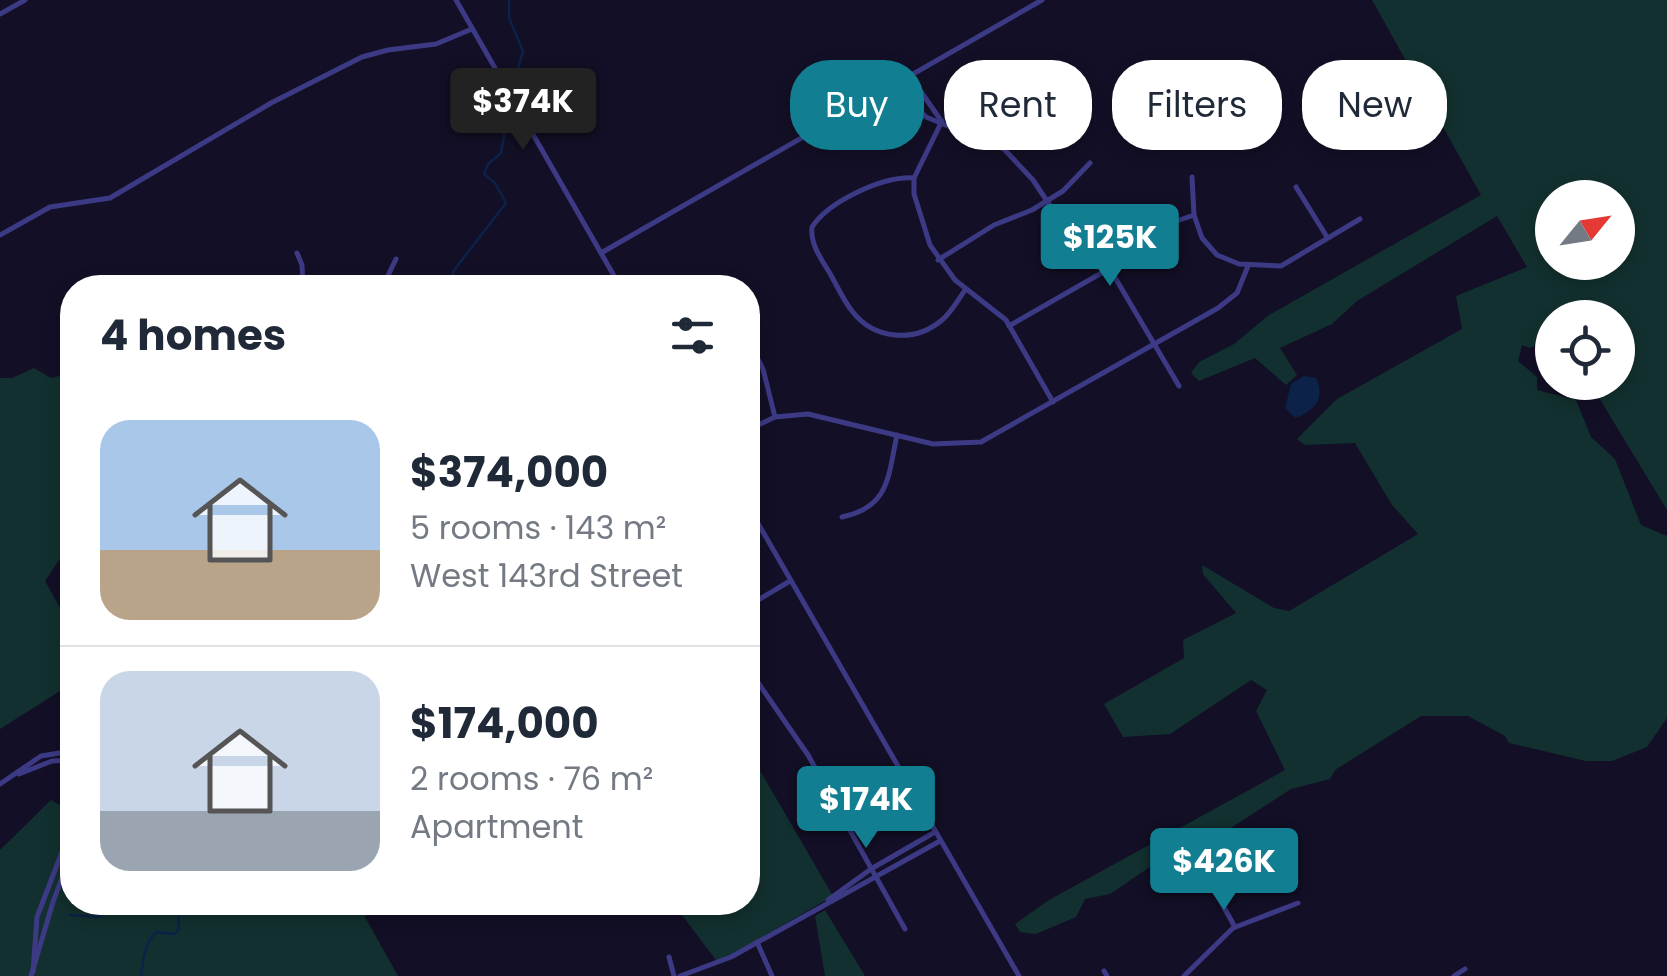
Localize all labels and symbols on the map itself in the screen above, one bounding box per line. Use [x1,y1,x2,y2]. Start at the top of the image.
pin: $374K [453,68,593,153]
north arrow [1535,180,1635,280]
pin: $125K [1040,204,1180,289]
pin: $174K [796,766,936,851]
pin: $426K [1154,828,1294,913]

